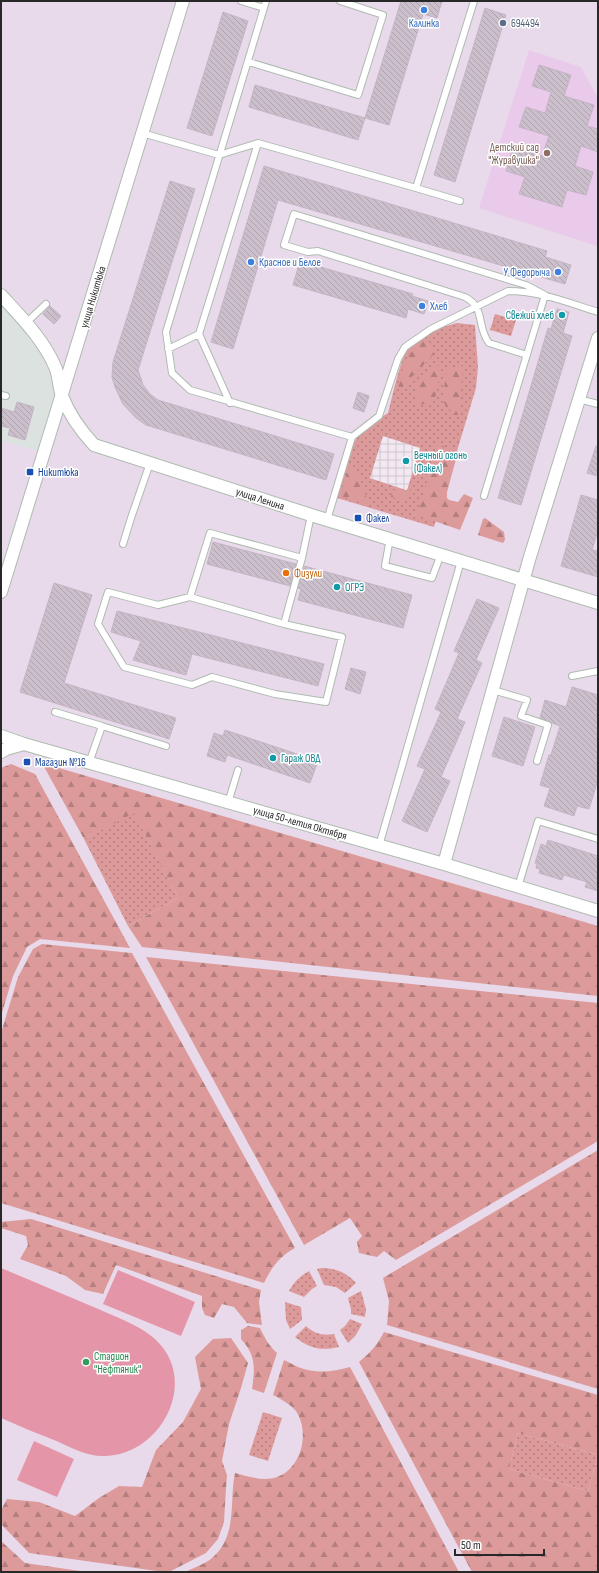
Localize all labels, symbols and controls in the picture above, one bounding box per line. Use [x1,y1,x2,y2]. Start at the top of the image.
marker: Калинка [419,5,429,15]
place label: Калинка [409,17,439,30]
place label: 694494 [511,17,540,30]
marker: 694494 [498,18,508,28]
place label: Детский сад "Журавушка" [488,141,539,167]
marker: Детский сад "Журавушка" [542,148,552,158]
place label: Красное и Белое [259,256,321,269]
marker: Красное и Белое [246,257,256,267]
street label: улица Никитюка [77,265,109,329]
place label: У Федорыча [504,266,550,279]
marker: У Федорыча [553,267,563,277]
place label: Хлеб [429,300,448,313]
marker: Хлеб [417,301,427,311]
place label: Свежий хлеб [506,309,554,322]
marker: Свежий хлеб [557,310,567,320]
place label: Вечный огонь (Факел) [414,449,467,475]
marker: Вечный огонь (Факел) [401,456,411,466]
place label: Никитюка [38,466,79,479]
marker: Никитюка [25,467,35,477]
street label: улица Ленина [234,485,286,513]
place label: Факел [366,512,390,525]
marker: Факел [353,513,363,523]
place label: Физули [294,567,323,580]
marker: Физули [281,568,291,578]
place label: ОГРЭ [345,581,364,594]
marker: ОГРЭ [332,582,342,592]
place label: Гараж ОВД [281,752,321,765]
marker: Гараж ОВД [268,753,278,763]
place label: Магазин №16 [35,756,86,769]
marker: Магазин №16 [22,757,32,767]
street label: улица 50-летия Октября [252,803,348,843]
place label: Стадион "Нефтяник" [94,1350,141,1376]
marker: Стадион "Нефтяник" [81,1357,91,1367]
scale bar [455,1531,544,1557]
text: 50 m [461,1538,481,1553]

